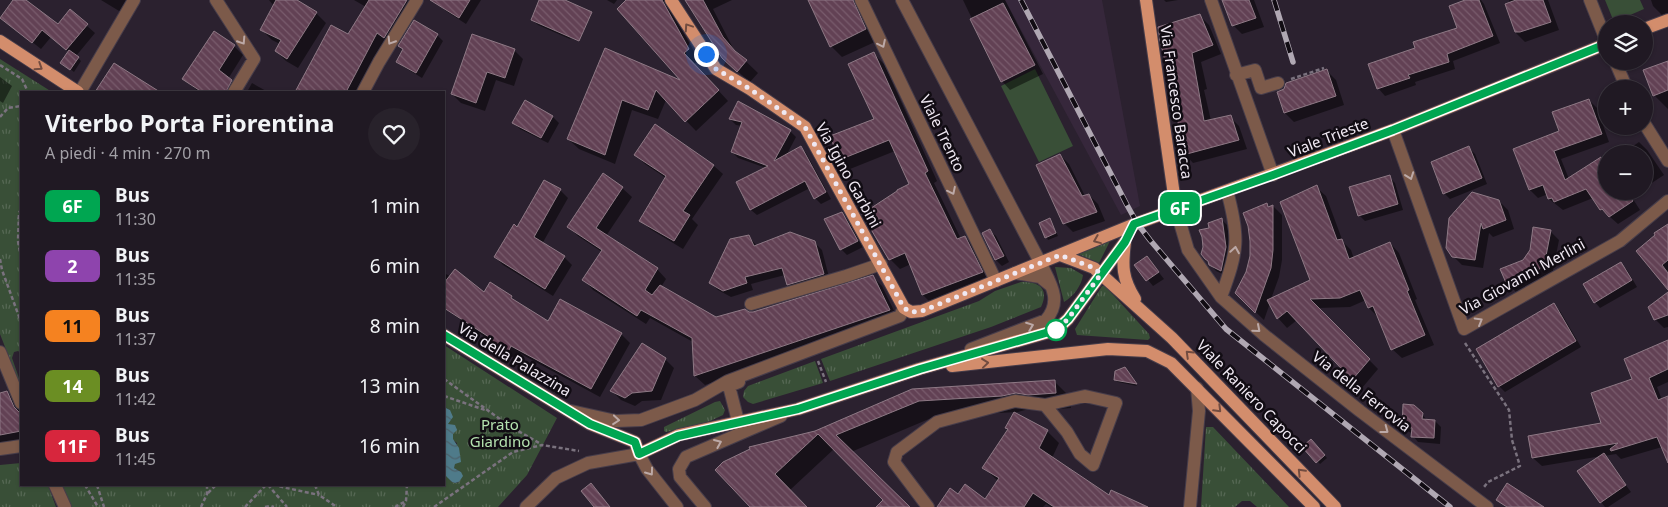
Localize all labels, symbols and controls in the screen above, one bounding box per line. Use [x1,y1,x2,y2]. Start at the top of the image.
map controls [1598,15,1653,200]
button: layers [1598,15,1653,70]
one-way arrow [685,24,694,33]
street label: Via Francesco Baracca [1156,24,1198,180]
one-way arrow [236,35,245,45]
one-way arrow [388,36,398,45]
one-way arrow [876,39,886,48]
your location [694,42,719,67]
one-way arrow [33,61,43,70]
button: + [1598,80,1653,135]
street label: Viale Trento [916,91,970,175]
text: Viterbo Porta Fiorentina [45,106,334,139]
button: heart [368,108,420,160]
street label: Viale Trieste [1285,112,1371,162]
street label: Via Igino Garbini [812,119,886,231]
text: A piedi · 4 min · 270 m [45,142,210,164]
button: − [1598,145,1653,200]
one-way arrow [1404,171,1414,179]
text: Bus [115,182,150,208]
one-way arrow [946,185,956,194]
line badge: 6F [1158,192,1202,224]
text: 1 min [370,193,420,219]
text: 6F [62,194,83,218]
text: 6F [1170,196,1190,220]
text: 11:30 [115,208,156,230]
one-way arrow [1093,233,1102,244]
street label: Via Giovanni Merlini [1456,233,1588,319]
text: Bus [115,242,150,268]
one-way arrow [1230,246,1240,255]
text: 6 min [370,253,420,279]
text: 2 [67,254,78,278]
text: 11:35 [115,268,156,290]
text: Bus [115,302,150,328]
text: 8 min [370,313,420,339]
text: 11 [62,314,83,338]
street label: Via della Palazzina [455,317,575,401]
one-way arrow [1474,317,1483,327]
unlabelled marker [1045,319,1067,341]
one-way arrow [1025,322,1034,332]
one-way arrow [1252,323,1261,332]
text: 11:37 [115,328,156,350]
street label: Viale Raniero Capocci [1193,335,1311,457]
street label: Via della Ferrovia [1309,346,1415,436]
one-way arrow [1186,351,1195,360]
one-way arrow [982,357,990,368]
text: Bus [115,362,150,388]
text: 13 min [359,373,420,399]
text: 14 [62,374,83,398]
text: 11:42 [115,388,156,410]
one-way arrow [1213,403,1222,412]
park label: Prato Giardino [470,414,530,451]
one-way arrow [613,414,621,425]
text: Bus [115,422,150,448]
one-way arrow [1379,424,1388,432]
text: 16 min [359,433,420,459]
text: 11F [57,434,88,458]
one-way arrow [713,439,722,450]
text: 11:45 [115,448,156,470]
one-way arrow [644,466,653,476]
one-way arrow [1298,468,1307,477]

